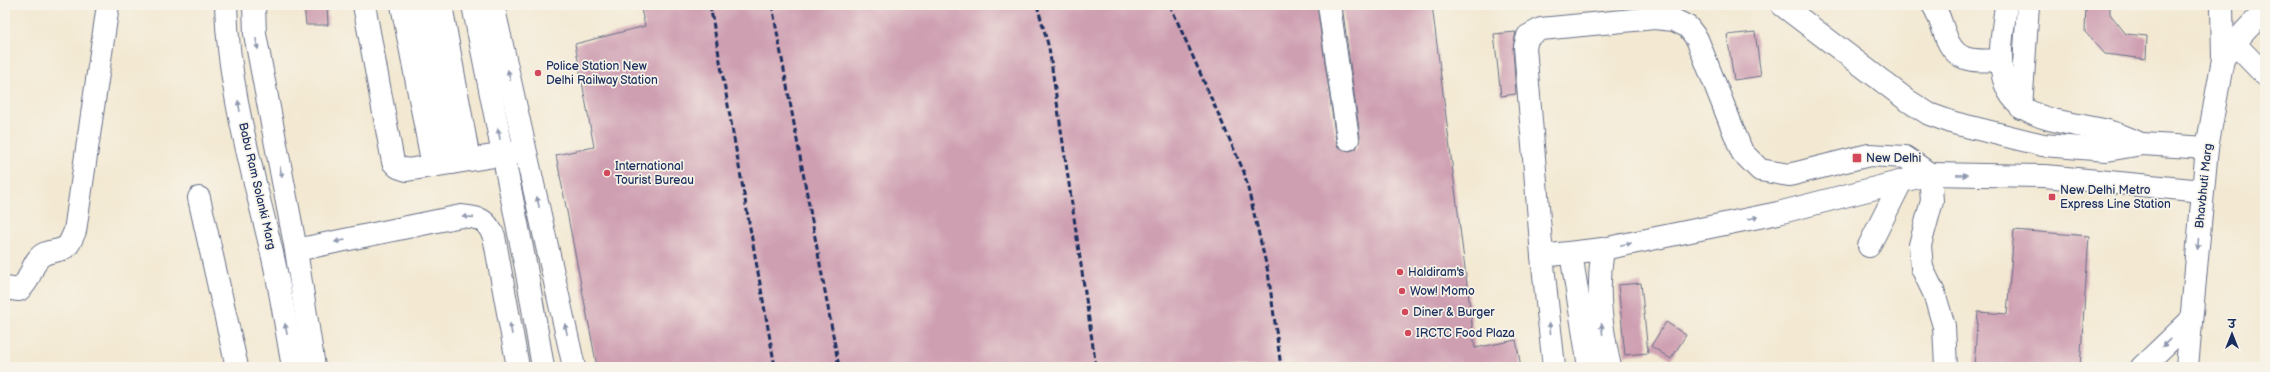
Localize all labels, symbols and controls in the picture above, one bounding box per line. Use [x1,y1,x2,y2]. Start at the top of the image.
one-way arrow [254,38,260,50]
place label: Police Station New Delhi Railway Station [546,59,658,88]
marker: Police Station New Delhi Railway Station [533,68,543,78]
one-way arrow [506,69,512,81]
one-way arrow [236,100,242,112]
street label: Babu Ram Solanki Marg [235,121,279,251]
one-way arrow [496,128,502,140]
street label: Bhavbhuti Marg [2192,143,2216,229]
place label: New Delhi [1866,151,1921,166]
marker: New Delhi [1851,152,1863,164]
place label: International Tourist Bureau [615,159,694,188]
one-way arrow [278,165,284,178]
marker: International Tourist Bureau [602,168,612,178]
one-way arrow [1956,172,1969,178]
place label: New Delhi Metro Express Line Station [2060,183,2171,212]
marker: New Delhi Metro Express Line Station [2047,192,2057,202]
one-way arrow [535,196,541,208]
one-way arrow [462,213,474,220]
one-way arrow [1747,214,1760,220]
one-way arrow [334,238,346,244]
one-way arrow [2195,238,2202,250]
one-way arrow [1620,241,1632,247]
place label: Haldiram's [1408,265,1464,280]
marker: Haldiram's [1395,267,1405,277]
place label: Wow! Momo [1410,284,1475,299]
marker: Wow! Momo [1397,286,1407,296]
place label: Diner & Burger [1413,305,1495,320]
marker: Diner & Burger [1400,307,1410,317]
north arrow [2212,314,2252,354]
text: उ [2227,318,2237,331]
one-way arrow [1547,322,1553,334]
one-way arrow [283,323,289,335]
one-way arrow [508,323,514,335]
one-way arrow [562,323,568,335]
one-way arrow [1599,323,1605,335]
place label: IRCTC Food Plaza [1416,326,1515,341]
marker: IRCTC Food Plaza [1403,328,1413,338]
one-way arrow [2162,338,2171,347]

